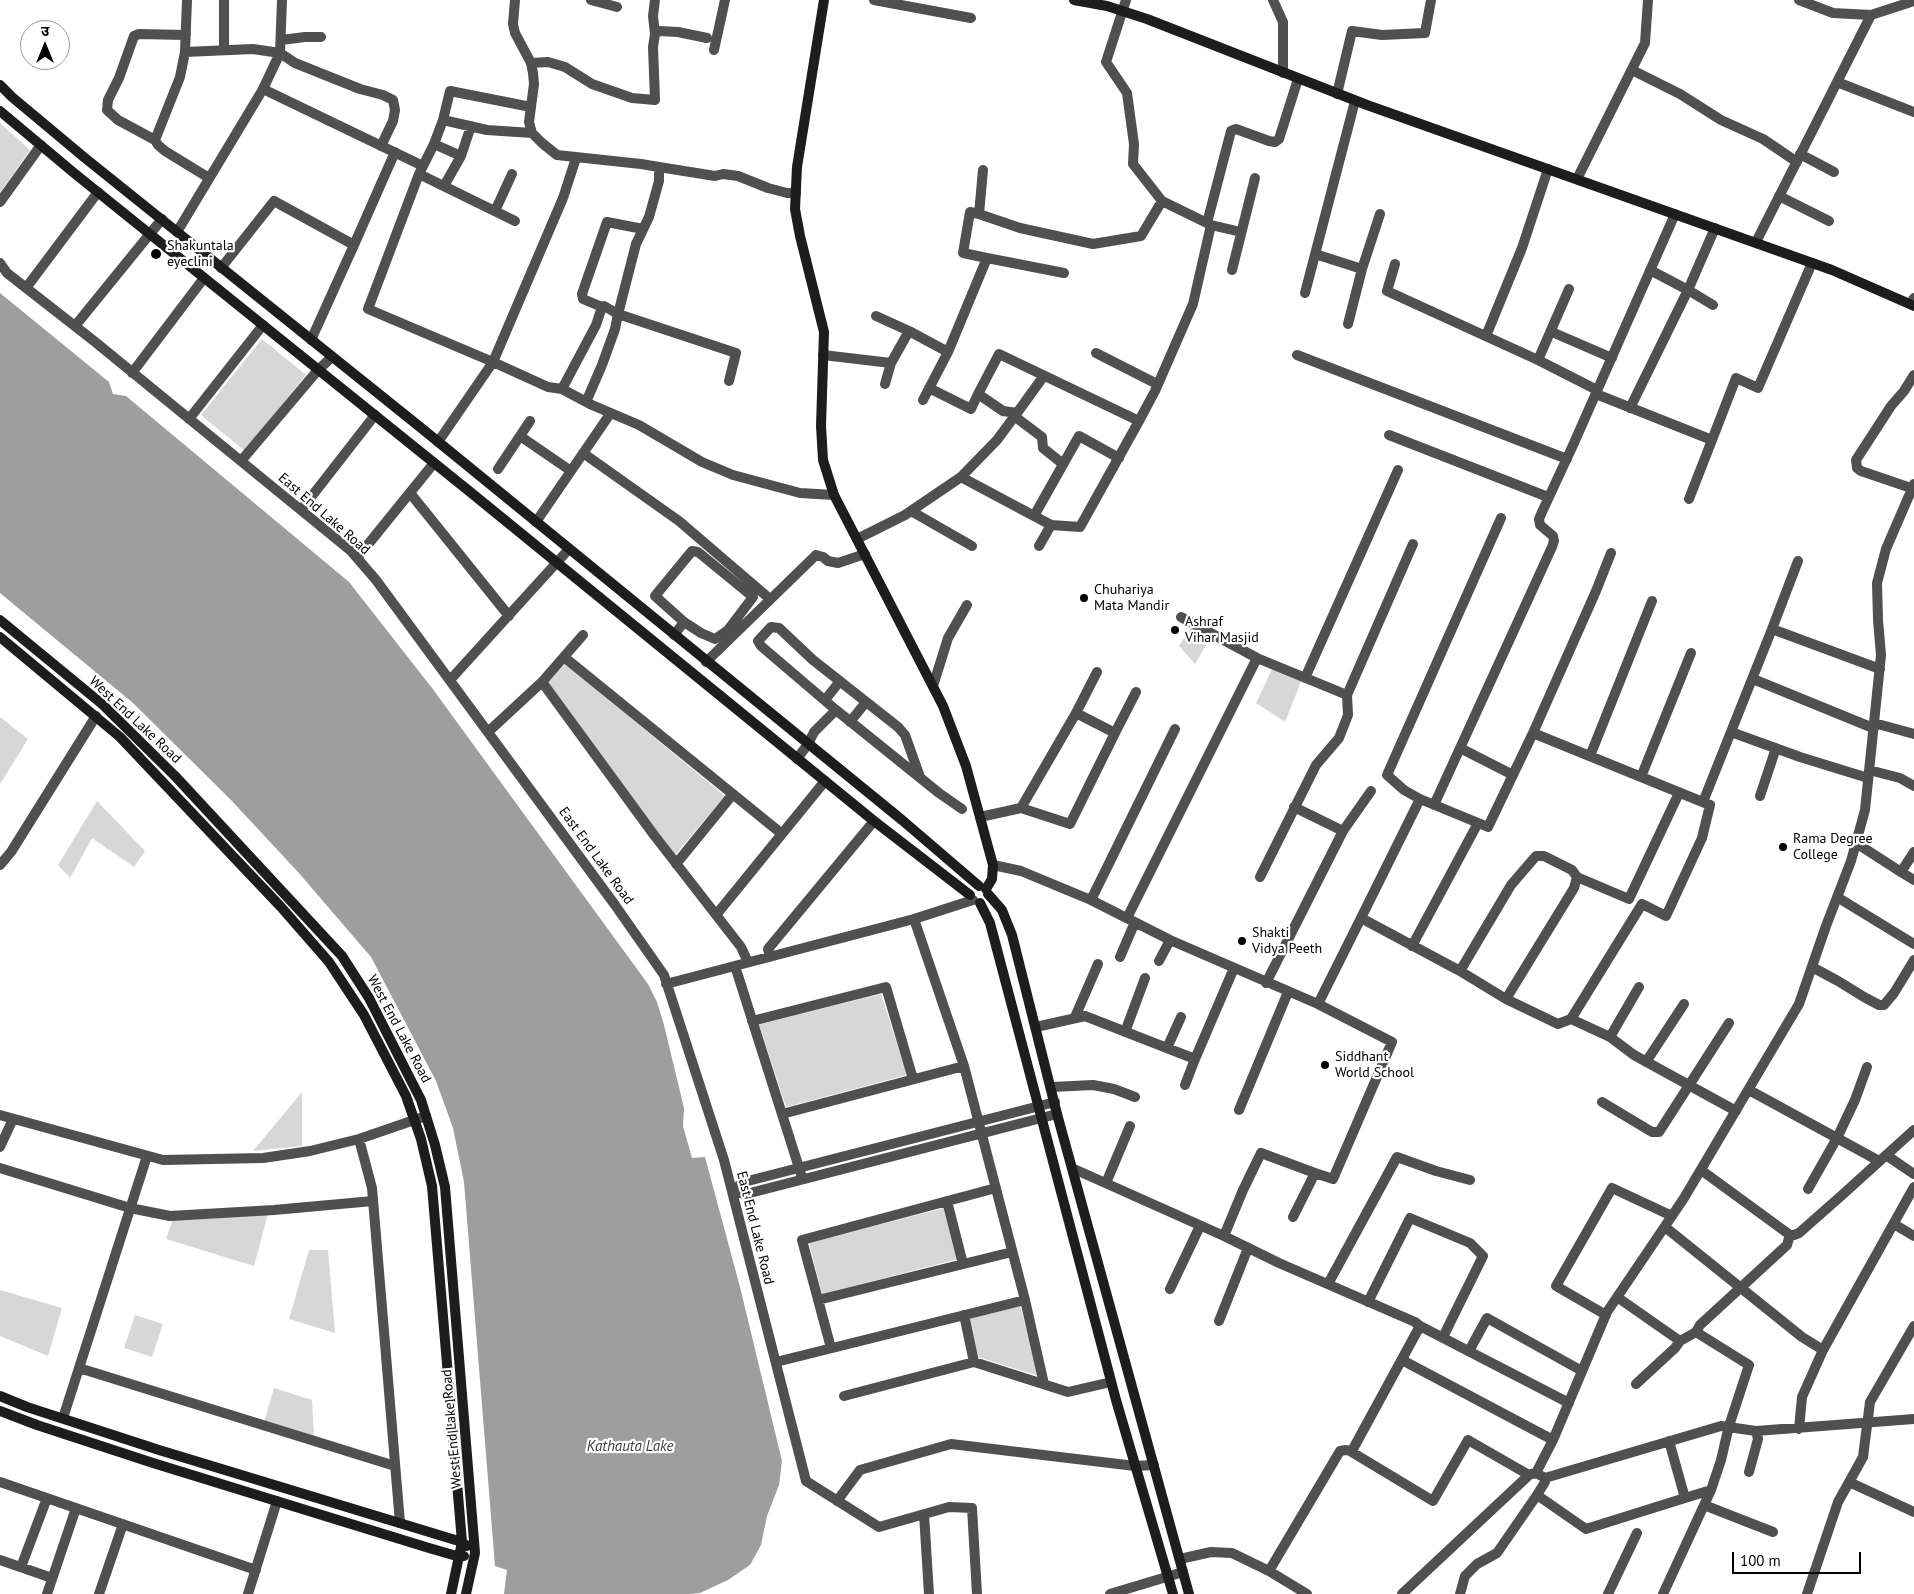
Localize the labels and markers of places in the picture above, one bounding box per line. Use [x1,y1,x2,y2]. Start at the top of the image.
place label: Shakuntala eyeclini [167,238,234,270]
marker: Shakuntala eyeclini [149,247,163,261]
place label: Chuhariya Mata Mandir [1094,582,1169,614]
marker: Chuhariya Mata Mandir [1078,592,1090,604]
place label: Ashraf Vihar Masjid [1185,614,1259,646]
marker: Ashraf Vihar Masjid [1169,624,1181,636]
place label: Rama Degree College [1793,831,1873,864]
marker: Rama Degree College [1777,841,1789,853]
place label: Shakti Vidya Peeth [1252,925,1322,958]
marker: Shakti Vidya Peeth [1236,935,1248,947]
place label: Siddhant World School [1335,1049,1414,1082]
marker: Siddhant World School [1319,1059,1331,1071]

